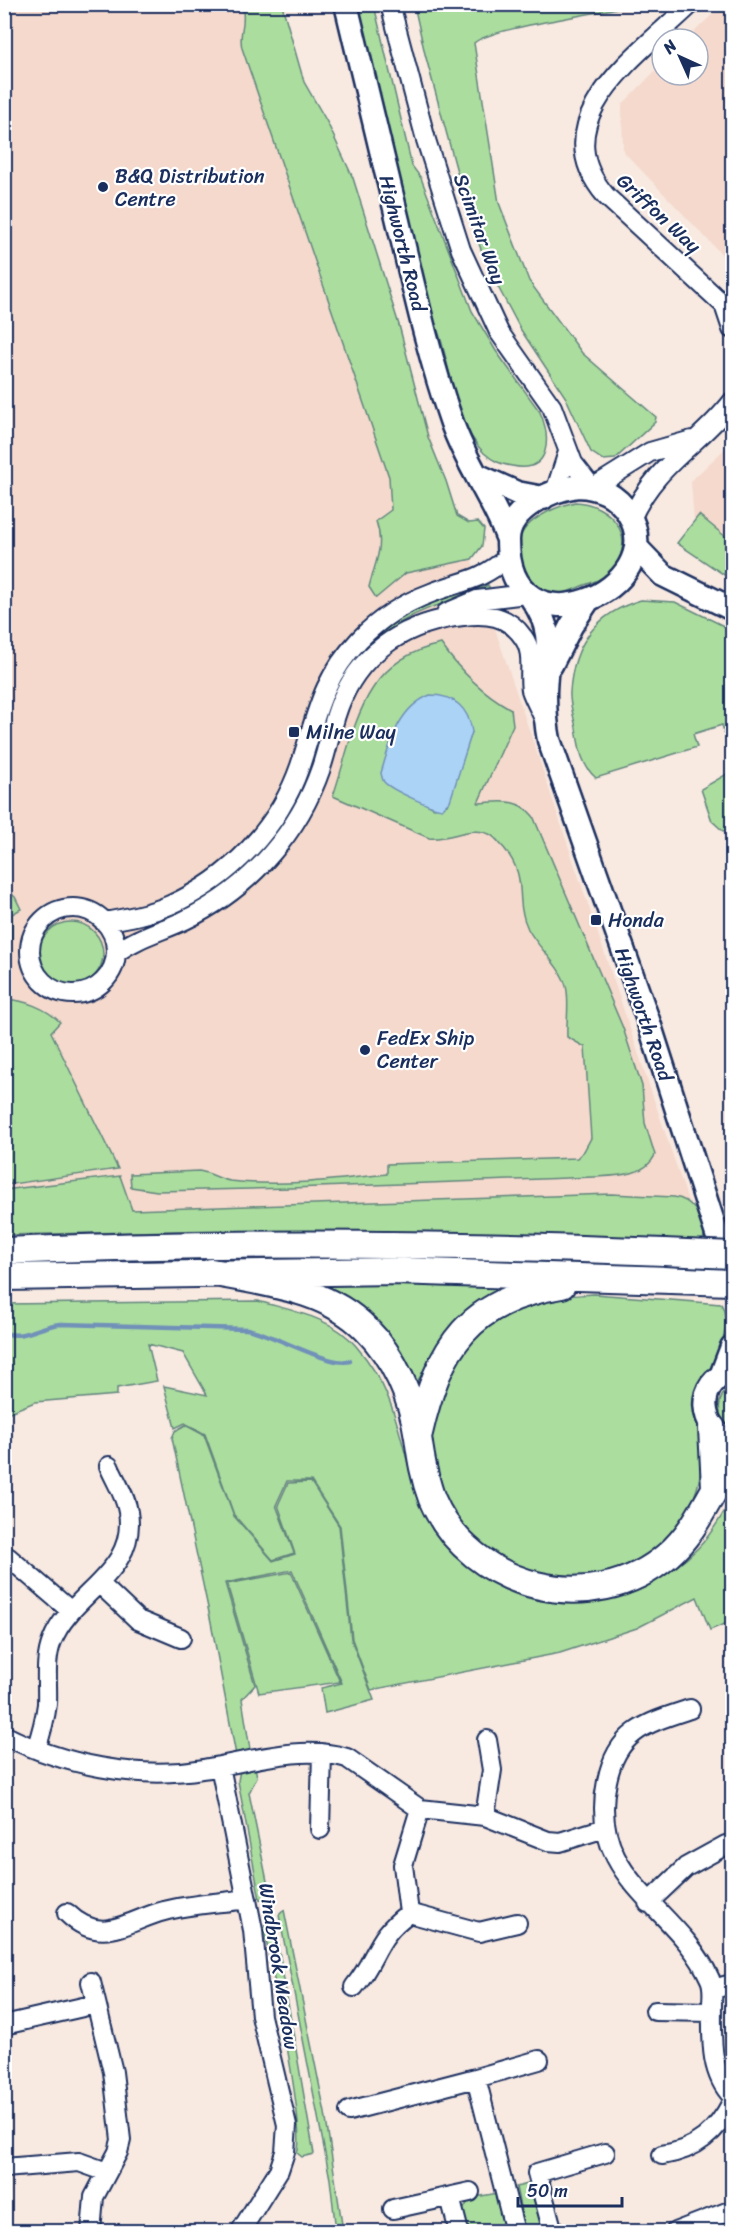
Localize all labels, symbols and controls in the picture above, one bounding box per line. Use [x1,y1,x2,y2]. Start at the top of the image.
north arrow [650,27,710,87]
text: N [655,32,685,62]
place label: B&Q Distribution Centre [115,159,265,217]
street label: Griffon Way [608,165,710,263]
street label: Scimitar Way [443,169,516,290]
street label: Highworth Road [369,171,437,316]
marker: B&Q Distribution Centre [96,180,110,194]
place label: Milne Way [306,715,397,750]
marker: Milne Way [287,725,301,739]
place label: Honda [608,903,665,938]
marker: Honda [589,913,603,927]
street label: Highworth Road [604,943,683,1087]
place label: FedEx Ship Center [377,1021,475,1079]
marker: FedEx Ship Center [358,1043,372,1057]
street label: Windbrook Meadow [248,1880,309,2052]
scale bar [518,2170,622,2208]
text: 50 m [527,2175,568,2207]

